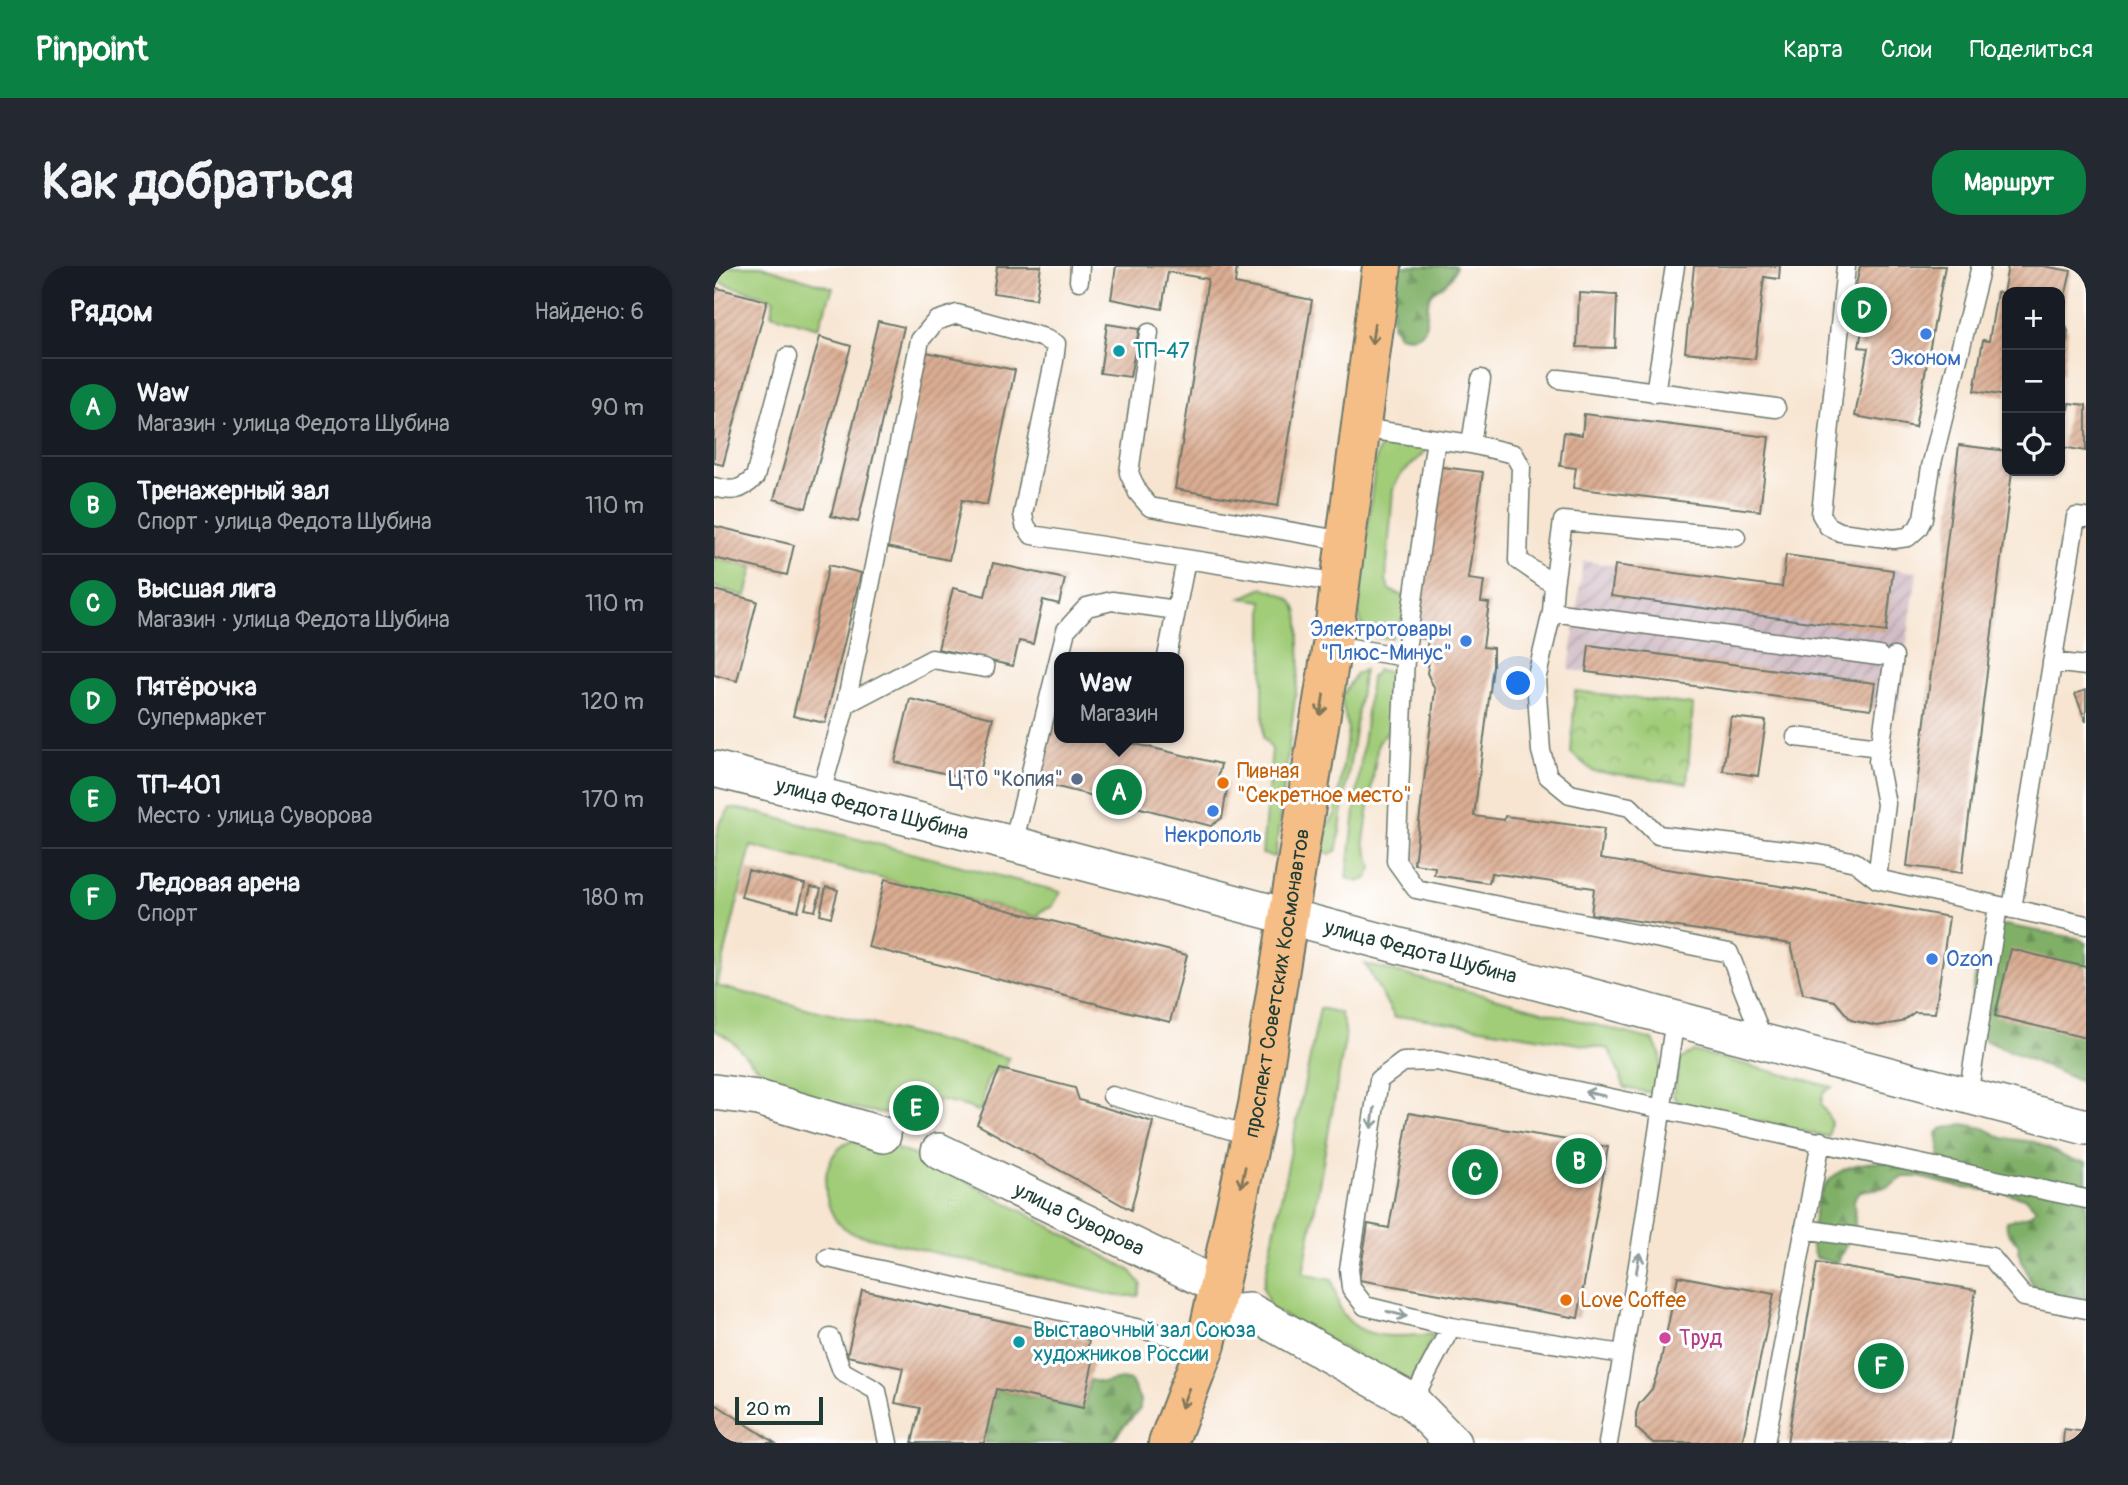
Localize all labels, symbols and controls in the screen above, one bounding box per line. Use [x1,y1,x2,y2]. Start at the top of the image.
text: Pinpoint [35,29,148,70]
text: Карта [1783,35,1843,64]
text: Слои [1881,35,1932,64]
text: Поделиться [1970,35,2093,64]
button: Маршрут [1932,150,2086,215]
text: Как добраться [42,152,354,213]
pin: D [1841,284,1887,336]
map controls [2002,287,2065,476]
button: + [2002,287,2065,350]
text: Рядом [70,293,153,330]
text: Найдено: 6 [534,297,644,326]
one-way arrow [1366,322,1379,344]
marker: Эконом [1918,326,1934,342]
place label: ТП-47 [1133,338,1190,365]
marker: ТП-47 [1111,343,1127,359]
place label: Эконом [1891,345,1961,372]
button: − [2002,350,2065,413]
text: Waw [137,377,189,409]
text: A [86,393,100,422]
text: 90 m [591,393,644,422]
text: Магазин · улица Федота Шубина [137,409,450,438]
button: locate [2002,413,2065,476]
text: Тренажерный зал [137,475,329,507]
text: B [86,491,100,520]
text: 110 m [585,491,644,520]
text: Спорт · улица Федота Шубина [137,507,432,536]
text: Высшая лига [137,573,276,605]
text: C [86,589,100,618]
text: 110 m [585,589,644,618]
text: Магазин · улица Федота Шубина [137,605,450,634]
place label: Электротовары "Плюс-Минус" [1310,616,1452,667]
marker: Электротовары "Плюс-Минус" [1458,633,1474,649]
popup [1054,652,1184,743]
your location [1501,666,1535,700]
text: Waw [1080,667,1132,699]
text: Пятёрочка [137,671,257,703]
text: D [86,687,100,716]
text: 120 m [581,687,644,716]
one-way arrow [1315,693,1328,716]
text: Магазин [1080,699,1158,728]
text: Супермаркет [137,703,266,732]
place label: Пивная "Секретное место" [1237,758,1412,809]
place label: ЦТО "Копия" [948,766,1063,793]
pin: A [1096,766,1142,818]
text: ТП-401 [137,769,221,801]
marker: ЦТО "Копия" [1069,771,1085,787]
street label: улица Федота Шубина [772,772,971,846]
marker: Пивная "Секретное место" [1215,775,1231,791]
text: E [87,785,99,814]
text: 170 m [582,785,644,814]
text: Место · улица Суворова [137,801,373,830]
marker: Некрополь [1205,803,1221,819]
place label: Некрополь [1164,822,1262,849]
street label: проспект Советских Космонавтов [1238,827,1316,1140]
text: Ледовая арена [137,867,300,899]
text: F [86,883,100,912]
text: 180 m [582,883,644,912]
text: Спорт [137,899,198,928]
street label: улица Федота Шубина [1321,913,1520,990]
place label: Ozon [1946,946,1993,973]
marker: Ozon [1924,951,1940,967]
pin: E [893,1082,939,1134]
one-way arrow [1584,1086,1607,1100]
one-way arrow [1366,1106,1379,1129]
pin: B [1556,1135,1602,1187]
pin: C [1452,1146,1498,1198]
one-way arrow [1236,1165,1250,1188]
street label: улица Суворова [1009,1176,1149,1262]
one-way arrow [1632,1252,1645,1275]
place label: Love Coffee [1580,1287,1687,1314]
marker: Love Coffee [1558,1292,1574,1308]
one-way arrow [1385,1308,1408,1321]
place label: Выставочный зал Союза художников России [1033,1317,1256,1368]
place label: Труд [1679,1325,1723,1352]
marker: Труд [1657,1330,1673,1346]
marker: Выставочный зал Союза художников России [1011,1334,1027,1350]
pin: F [1858,1340,1904,1392]
one-way arrow [1178,1387,1191,1409]
scale bar [735,1394,822,1426]
text: 20 m [746,1397,791,1421]

